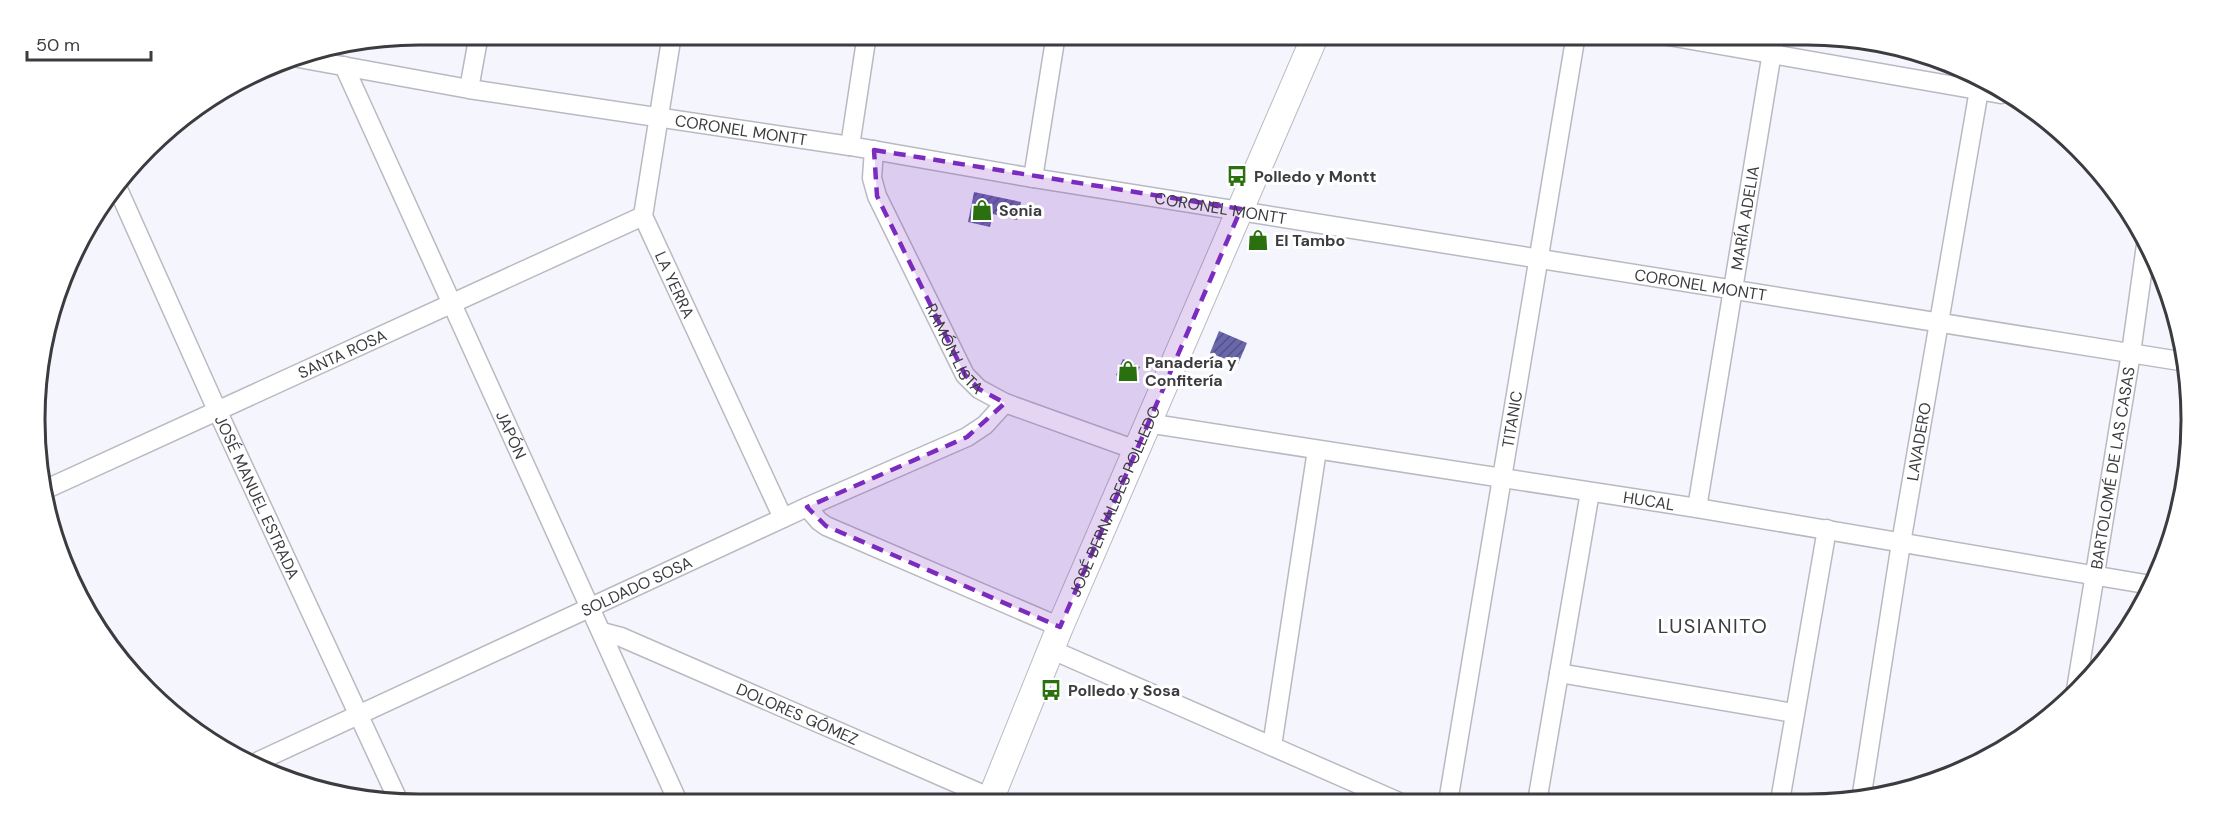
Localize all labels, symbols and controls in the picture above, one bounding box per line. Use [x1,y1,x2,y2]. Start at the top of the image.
scale bar [27,24,152,62]
text: 50 m [36,33,80,57]
street label: CORONEL MONTT [673,110,809,150]
bus stop icon: Polledo y Montt [1225,164,1249,188]
street label: MARÍA ADELIA [1726,164,1764,272]
place label: Polledo y Montt [1254,166,1377,187]
street label: CORONEL MONTT [1153,188,1288,229]
shop icon: Sonia [970,198,994,222]
place label: Sonia [999,200,1042,221]
shop icon: El Tambo [1246,228,1270,252]
place label: El Tambo [1275,230,1345,251]
street label: LA YERRA [650,248,699,322]
street label: CORONEL MONTT [1633,264,1768,306]
street label: RAMÓN LISTA [920,300,988,399]
street label: SANTA ROSA [295,325,390,384]
place label: Panadería y Confitería [1145,352,1237,391]
shop icon: Panadería y Confitería [1116,359,1140,383]
street label: BARTOLOMÉ DE LAS CASAS [2086,365,2140,571]
street label: TITANIC [1497,389,1527,449]
street label: LAVADERO [1902,401,1936,483]
street label: JOSÉ BERNALDES POLLEDO [1064,403,1165,600]
street label: JAPÓN [491,407,531,463]
street label: JOSÉ MANUEL ESTRADA [210,412,304,583]
street label: HUCAL [1622,487,1676,515]
street label: SOLDADO SOSA [578,552,696,621]
district label: LUSIANITO [1658,613,1768,639]
street label: DOLORES GÓMEZ [733,678,861,750]
bus stop icon: Polledo y Sosa [1039,678,1063,702]
place label: Polledo y Sosa [1068,680,1180,701]

